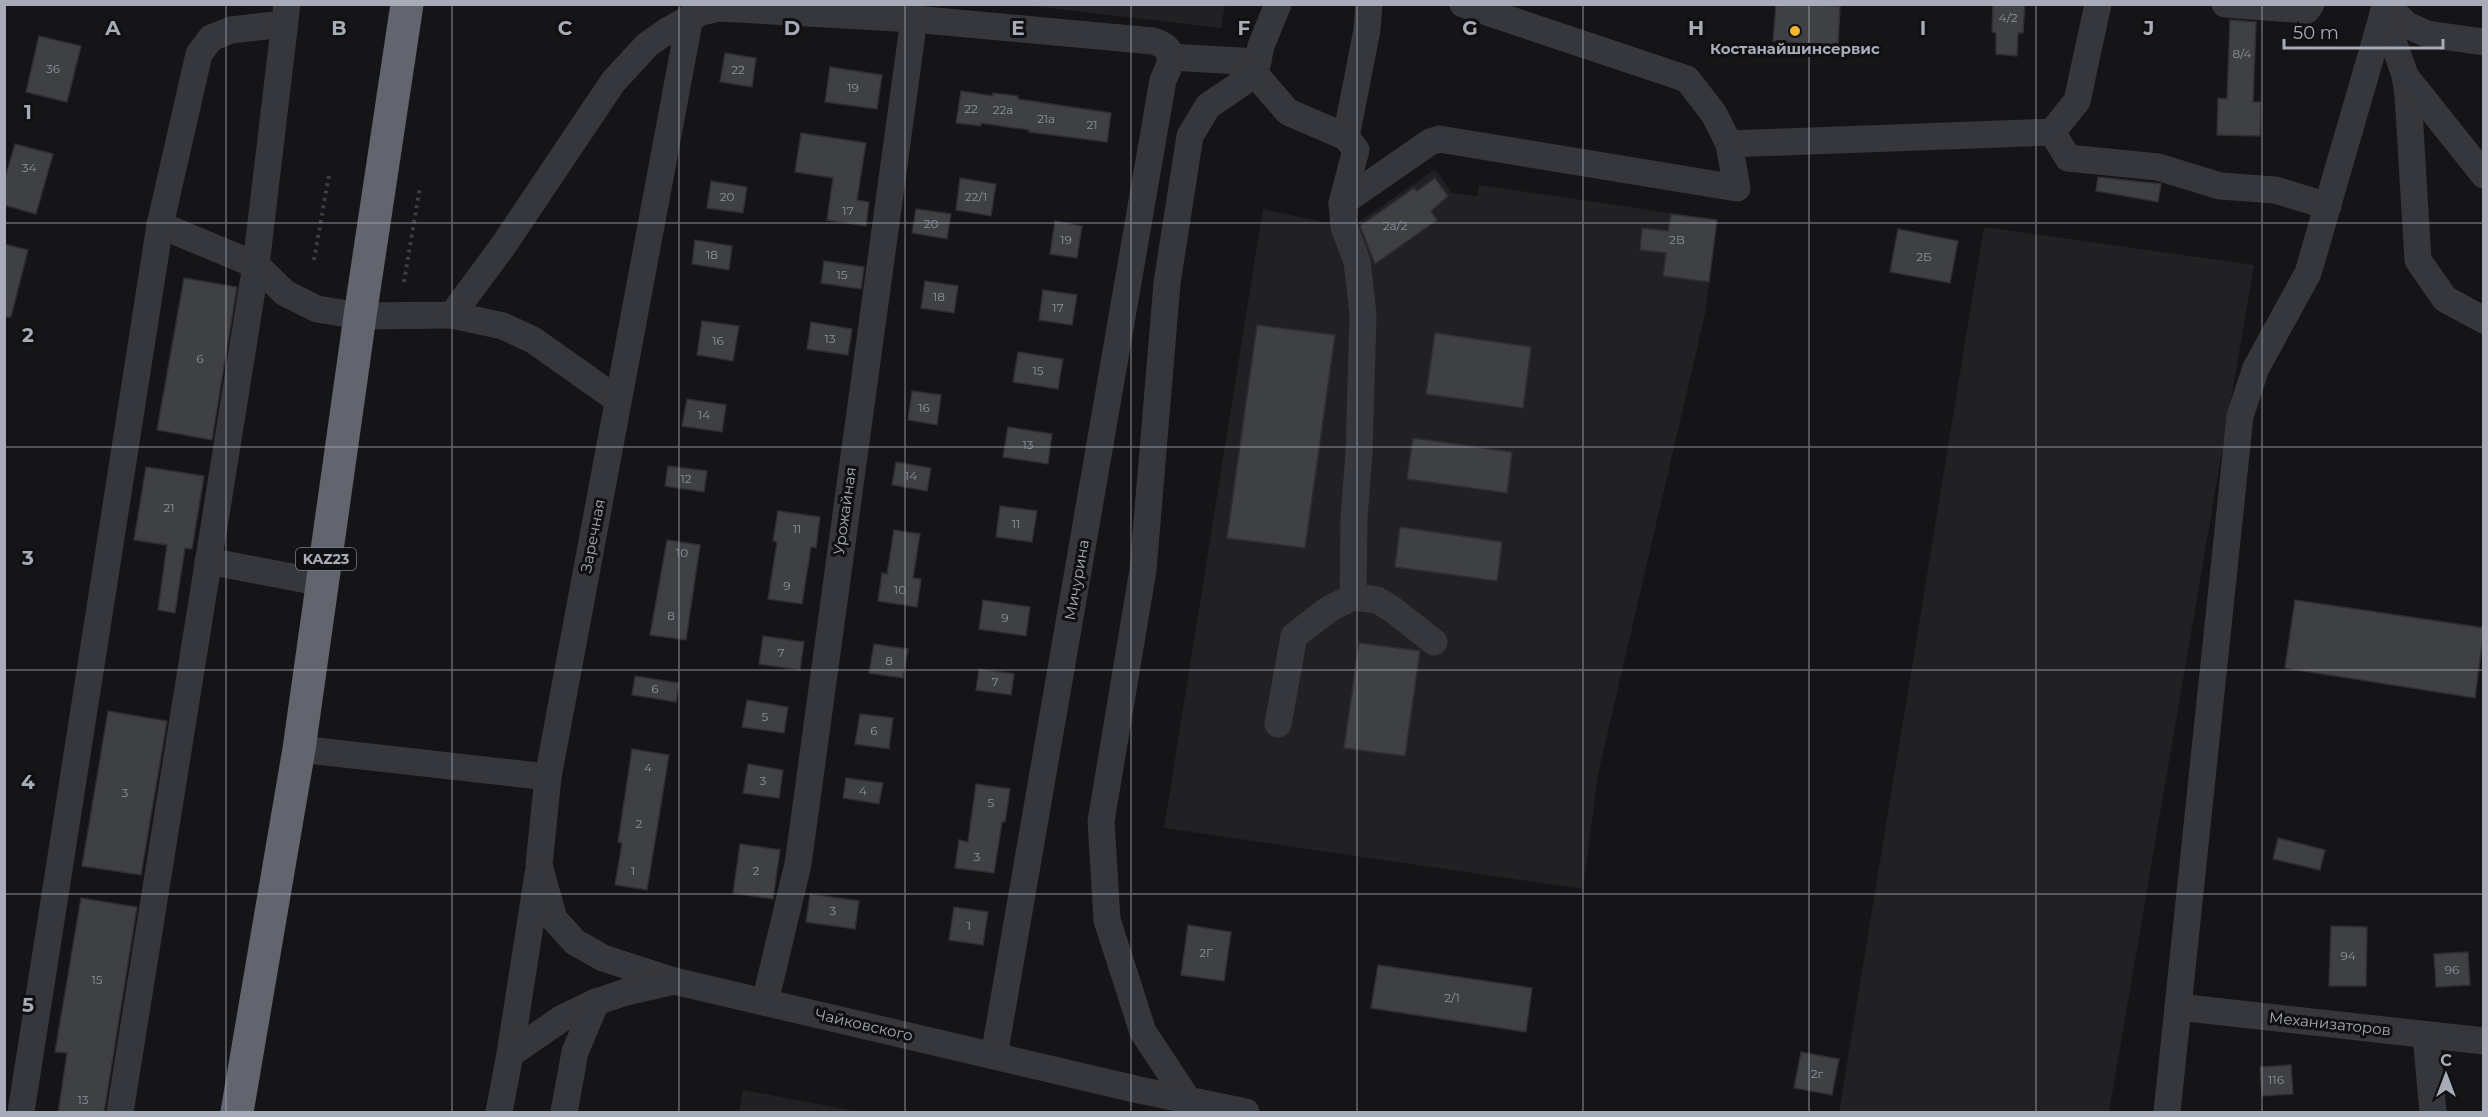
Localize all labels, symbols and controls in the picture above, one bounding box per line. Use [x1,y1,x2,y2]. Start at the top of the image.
house number: 4/2 [1998,10,2018,25]
scale bar [2284,12,2443,50]
text: A [104,16,121,40]
text: B [331,16,347,40]
text: C [558,16,573,40]
text: D [784,16,800,40]
text: E [1011,16,1025,40]
text: F [1238,16,1251,40]
text: G [1462,16,1478,40]
text: H [1688,16,1704,40]
text: I [1920,16,1926,40]
text: J [2143,16,2154,40]
text: 50 m [2293,22,2339,44]
marker: Костанайшинсервис [1788,24,1802,38]
place label: Костанайшинсервис [1710,39,1880,58]
house number: 8/4 [2233,46,2251,61]
house number: 36 [46,61,60,76]
house number: 22 [731,62,745,77]
house number: 19 [847,80,859,95]
text: 1 [24,100,32,124]
house number: 22 [964,101,978,116]
house number: 22а [993,102,1013,117]
house number: 21а [1037,111,1055,126]
house number: 21 [1086,117,1098,132]
house number: 34 [22,160,36,175]
house number: 20 [720,189,734,204]
house number: 22/1 [965,189,987,204]
house number: 17 [842,203,854,218]
house number: 20 [924,216,938,231]
house number: 2а/2 [1383,218,1408,233]
house number: 19 [1060,232,1072,247]
house number: 2В [1669,232,1685,247]
house number: 18 [706,247,718,262]
house number: 2Б [1916,249,1932,264]
house number: 15 [836,267,848,282]
house number: 18 [933,289,945,304]
house number: 17 [1052,300,1064,315]
text: 2 [22,323,34,347]
house number: 13 [824,331,836,346]
house number: 16 [712,333,724,348]
house number: 6 [196,351,204,366]
house number: 15 [1032,363,1044,378]
house number: 16 [918,400,930,415]
house number: 14 [698,407,710,422]
house number: 13 [1022,437,1034,452]
street label: Урожайная [829,466,860,556]
house number: 14 [905,468,917,483]
house number: 12 [680,471,692,486]
street label: Заречная [576,497,609,574]
house number: 21 [163,500,175,515]
house number: 11 [1012,516,1020,531]
house number: 11 [793,521,801,536]
street label: Мичурина [1060,538,1093,622]
house number: 10 [676,545,688,560]
text: 3 [21,546,34,570]
road number: KAZ23 [296,548,356,570]
house number: 9 [783,578,791,593]
house number: 10 [894,582,906,597]
house number: 8 [667,608,675,623]
house number: 9 [1001,610,1009,625]
house number: 7 [777,645,785,660]
house number: 8 [885,653,893,668]
house number: 7 [991,674,999,689]
house number: 6 [651,681,659,696]
house number: 5 [762,709,769,724]
house number: 6 [870,723,878,738]
house number: 4 [644,760,652,775]
text: 4 [21,770,35,794]
house number: 3 [760,773,767,788]
house number: 4 [859,783,867,798]
house number: 3 [122,785,129,800]
house number: 5 [988,795,995,810]
house number: 2 [636,816,643,831]
house number: 3 [974,849,981,864]
house number: 1 [631,863,635,878]
house number: 2 [753,863,760,878]
house number: 3 [830,903,837,918]
house number: 1 [967,918,971,933]
house number: 2Г [1199,945,1213,960]
house number: 94 [2340,948,2356,963]
house number: 96 [2445,962,2459,977]
house number: 15 [91,972,103,987]
house number: 2/1 [1444,990,1460,1005]
text: 5 [22,993,34,1017]
street label: Чайковского [813,1004,915,1045]
street label: Механизаторов [2268,1008,2392,1039]
north arrow [2416,1045,2476,1105]
text: С [2440,1051,2452,1070]
house number: 2г [1811,1066,1824,1081]
house number: 116 [2268,1072,2284,1087]
house number: 13 [77,1092,89,1107]

